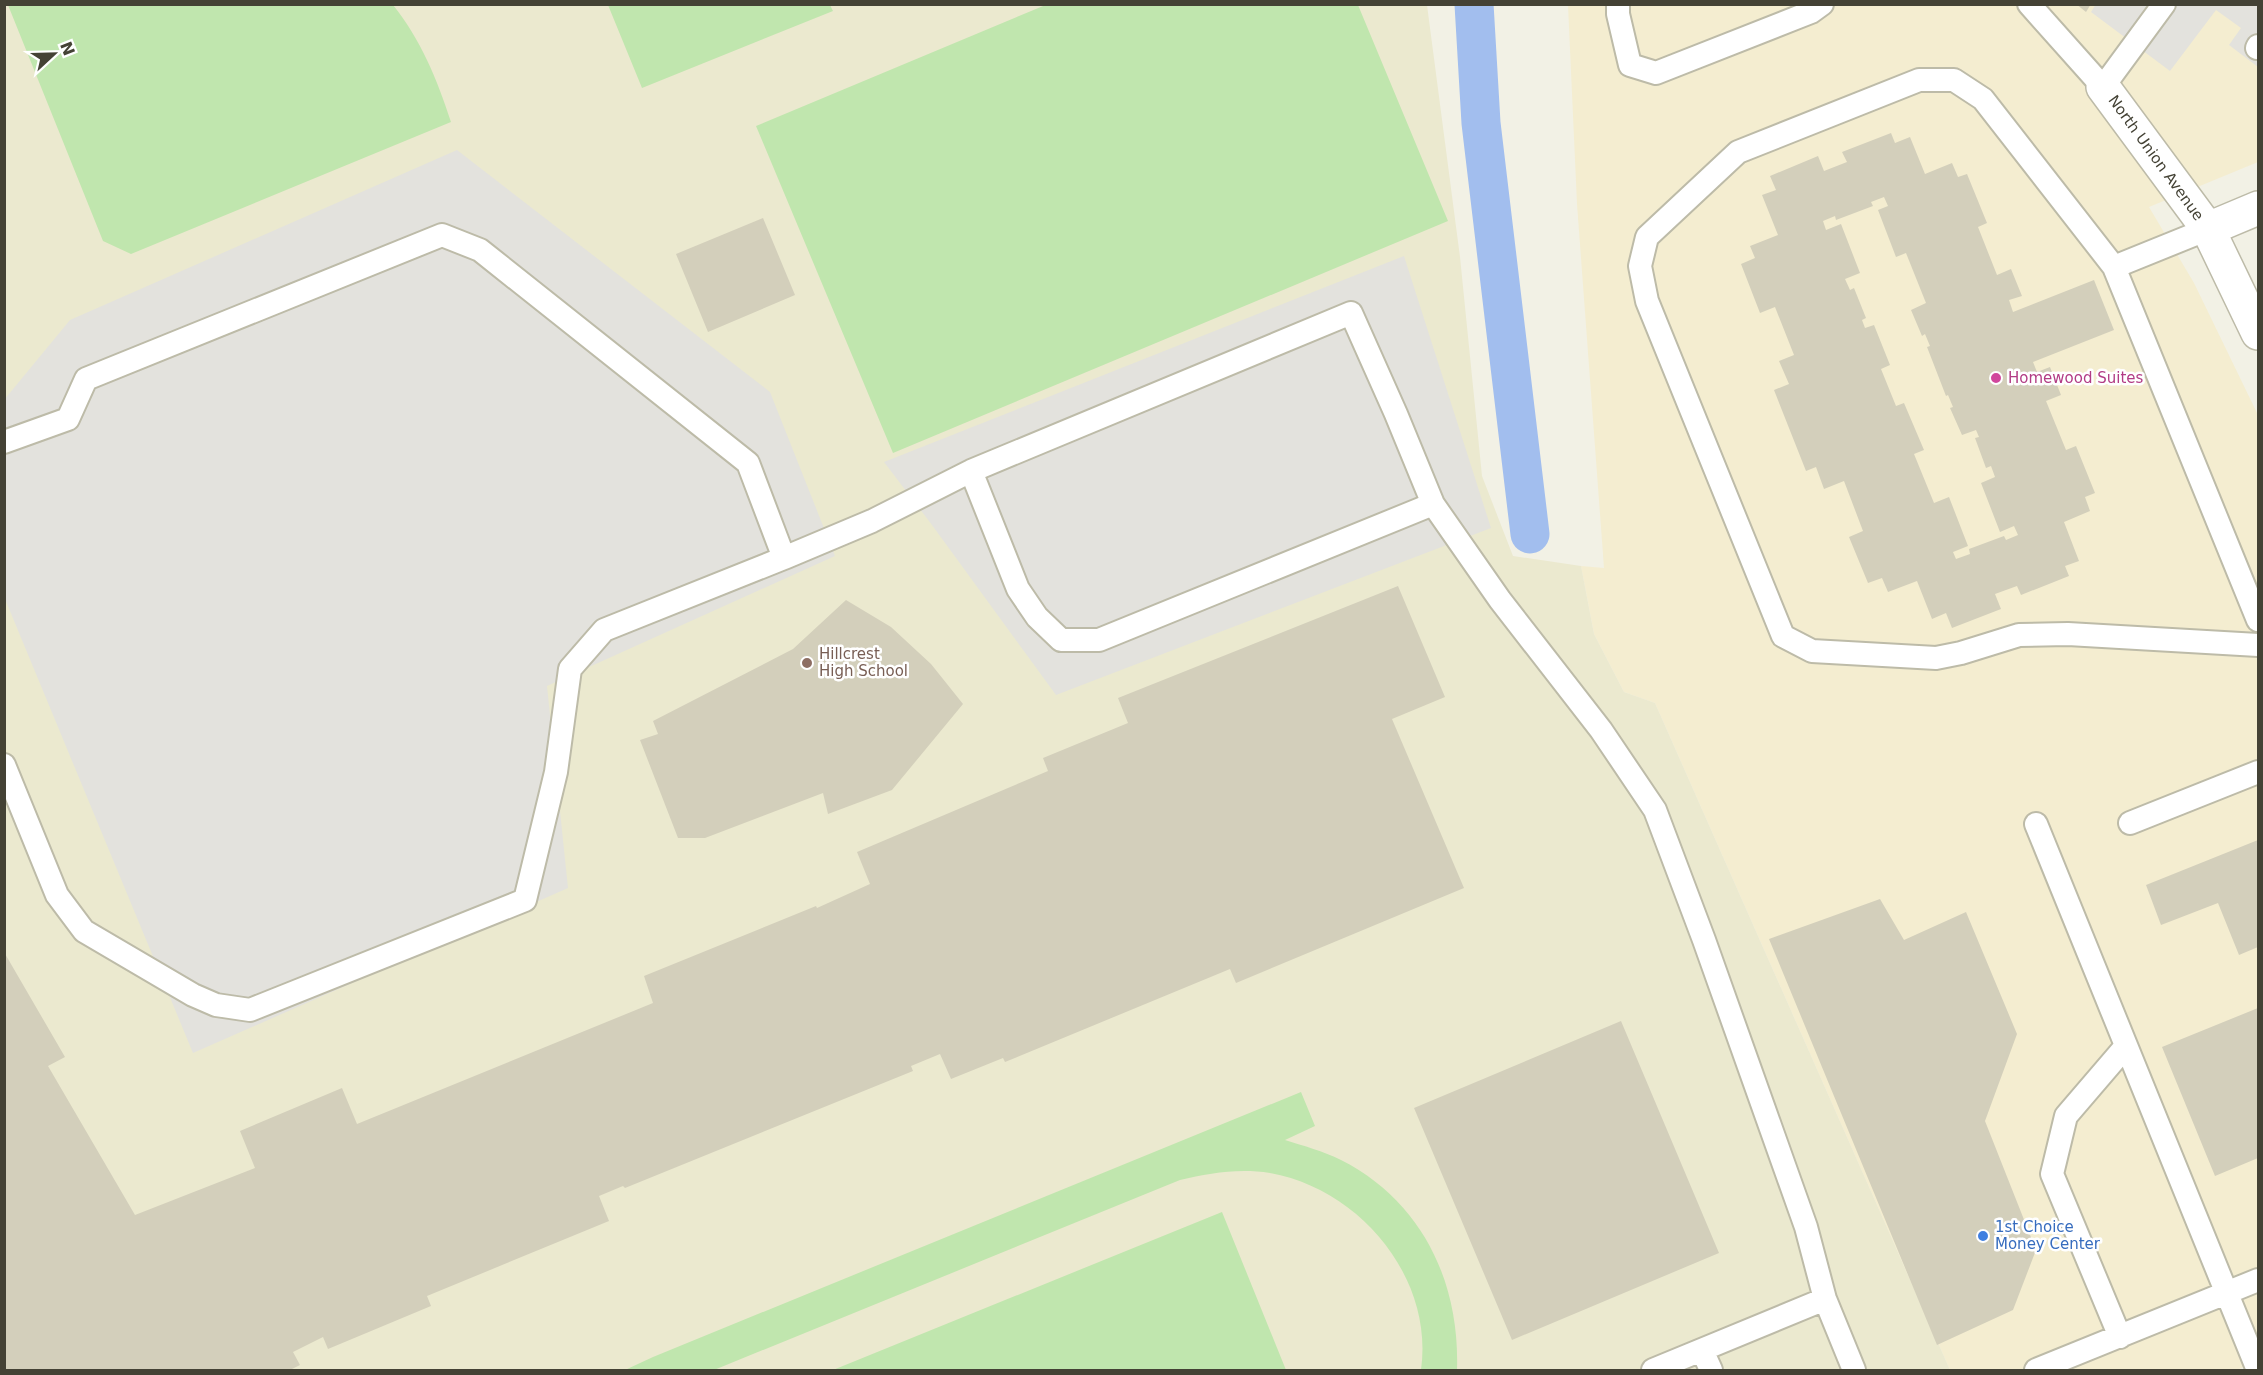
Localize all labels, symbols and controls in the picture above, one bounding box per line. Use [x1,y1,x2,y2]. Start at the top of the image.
north arrow [24,24,84,84]
text: N [56,39,79,58]
street label: North Union Avenue [2104,92,2208,224]
place label: Homewood Suites [2008,369,2144,387]
marker: Homewood Suites [1989,371,2003,385]
place label: Hillcrest High School [819,645,908,680]
marker: Hillcrest High School [800,656,814,670]
place label: 1st Choice Money Center [1995,1218,2101,1253]
marker: 1st Choice Money Center [1976,1229,1990,1243]

